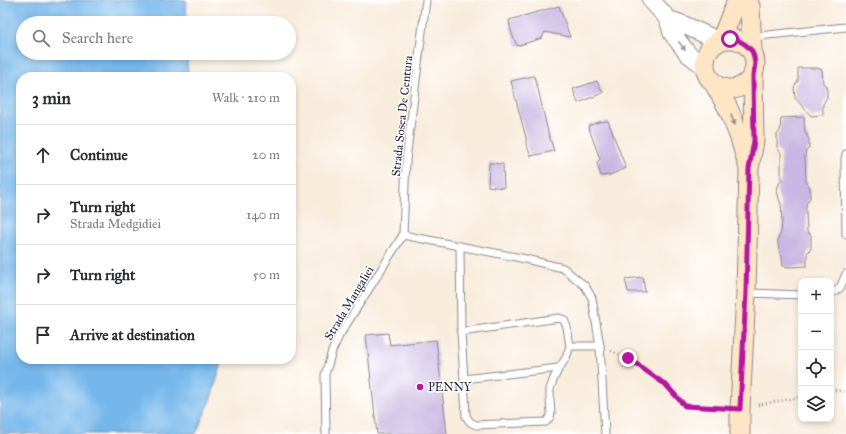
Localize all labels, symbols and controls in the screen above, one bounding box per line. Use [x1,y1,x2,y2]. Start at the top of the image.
search box [16,16,296,60]
icon: search [30,27,52,49]
text: Search here [62,29,133,47]
route start [721,30,739,48]
one-way arrow [677,40,686,51]
street label: Strada Sosea De Centura [389,54,415,177]
text: 3 min [32,88,71,109]
text: Walk · 210 m [212,90,280,106]
one-way arrow [730,114,736,126]
icon: ahead [32,144,54,166]
text: Continue [70,146,128,164]
text: 20 m [252,147,280,163]
text: Turn right [70,198,135,216]
icon: right [32,204,54,226]
text: 140 m [246,207,280,223]
text: Strada Medgidiei [70,216,161,232]
street label: Strada Mangaliei [321,263,378,343]
icon: right [32,264,54,286]
text: Turn right [70,266,135,284]
text: 50 m [253,267,280,283]
map controls [798,278,834,422]
button: + [798,278,834,314]
button: − [798,314,834,350]
icon: arrive [32,324,54,346]
text: Arrive at destination [70,326,195,344]
route end [619,349,637,367]
button: locate [798,350,834,386]
place label: PENNY [428,380,472,394]
marker: PENNY [415,382,425,392]
button: layers [798,386,834,422]

